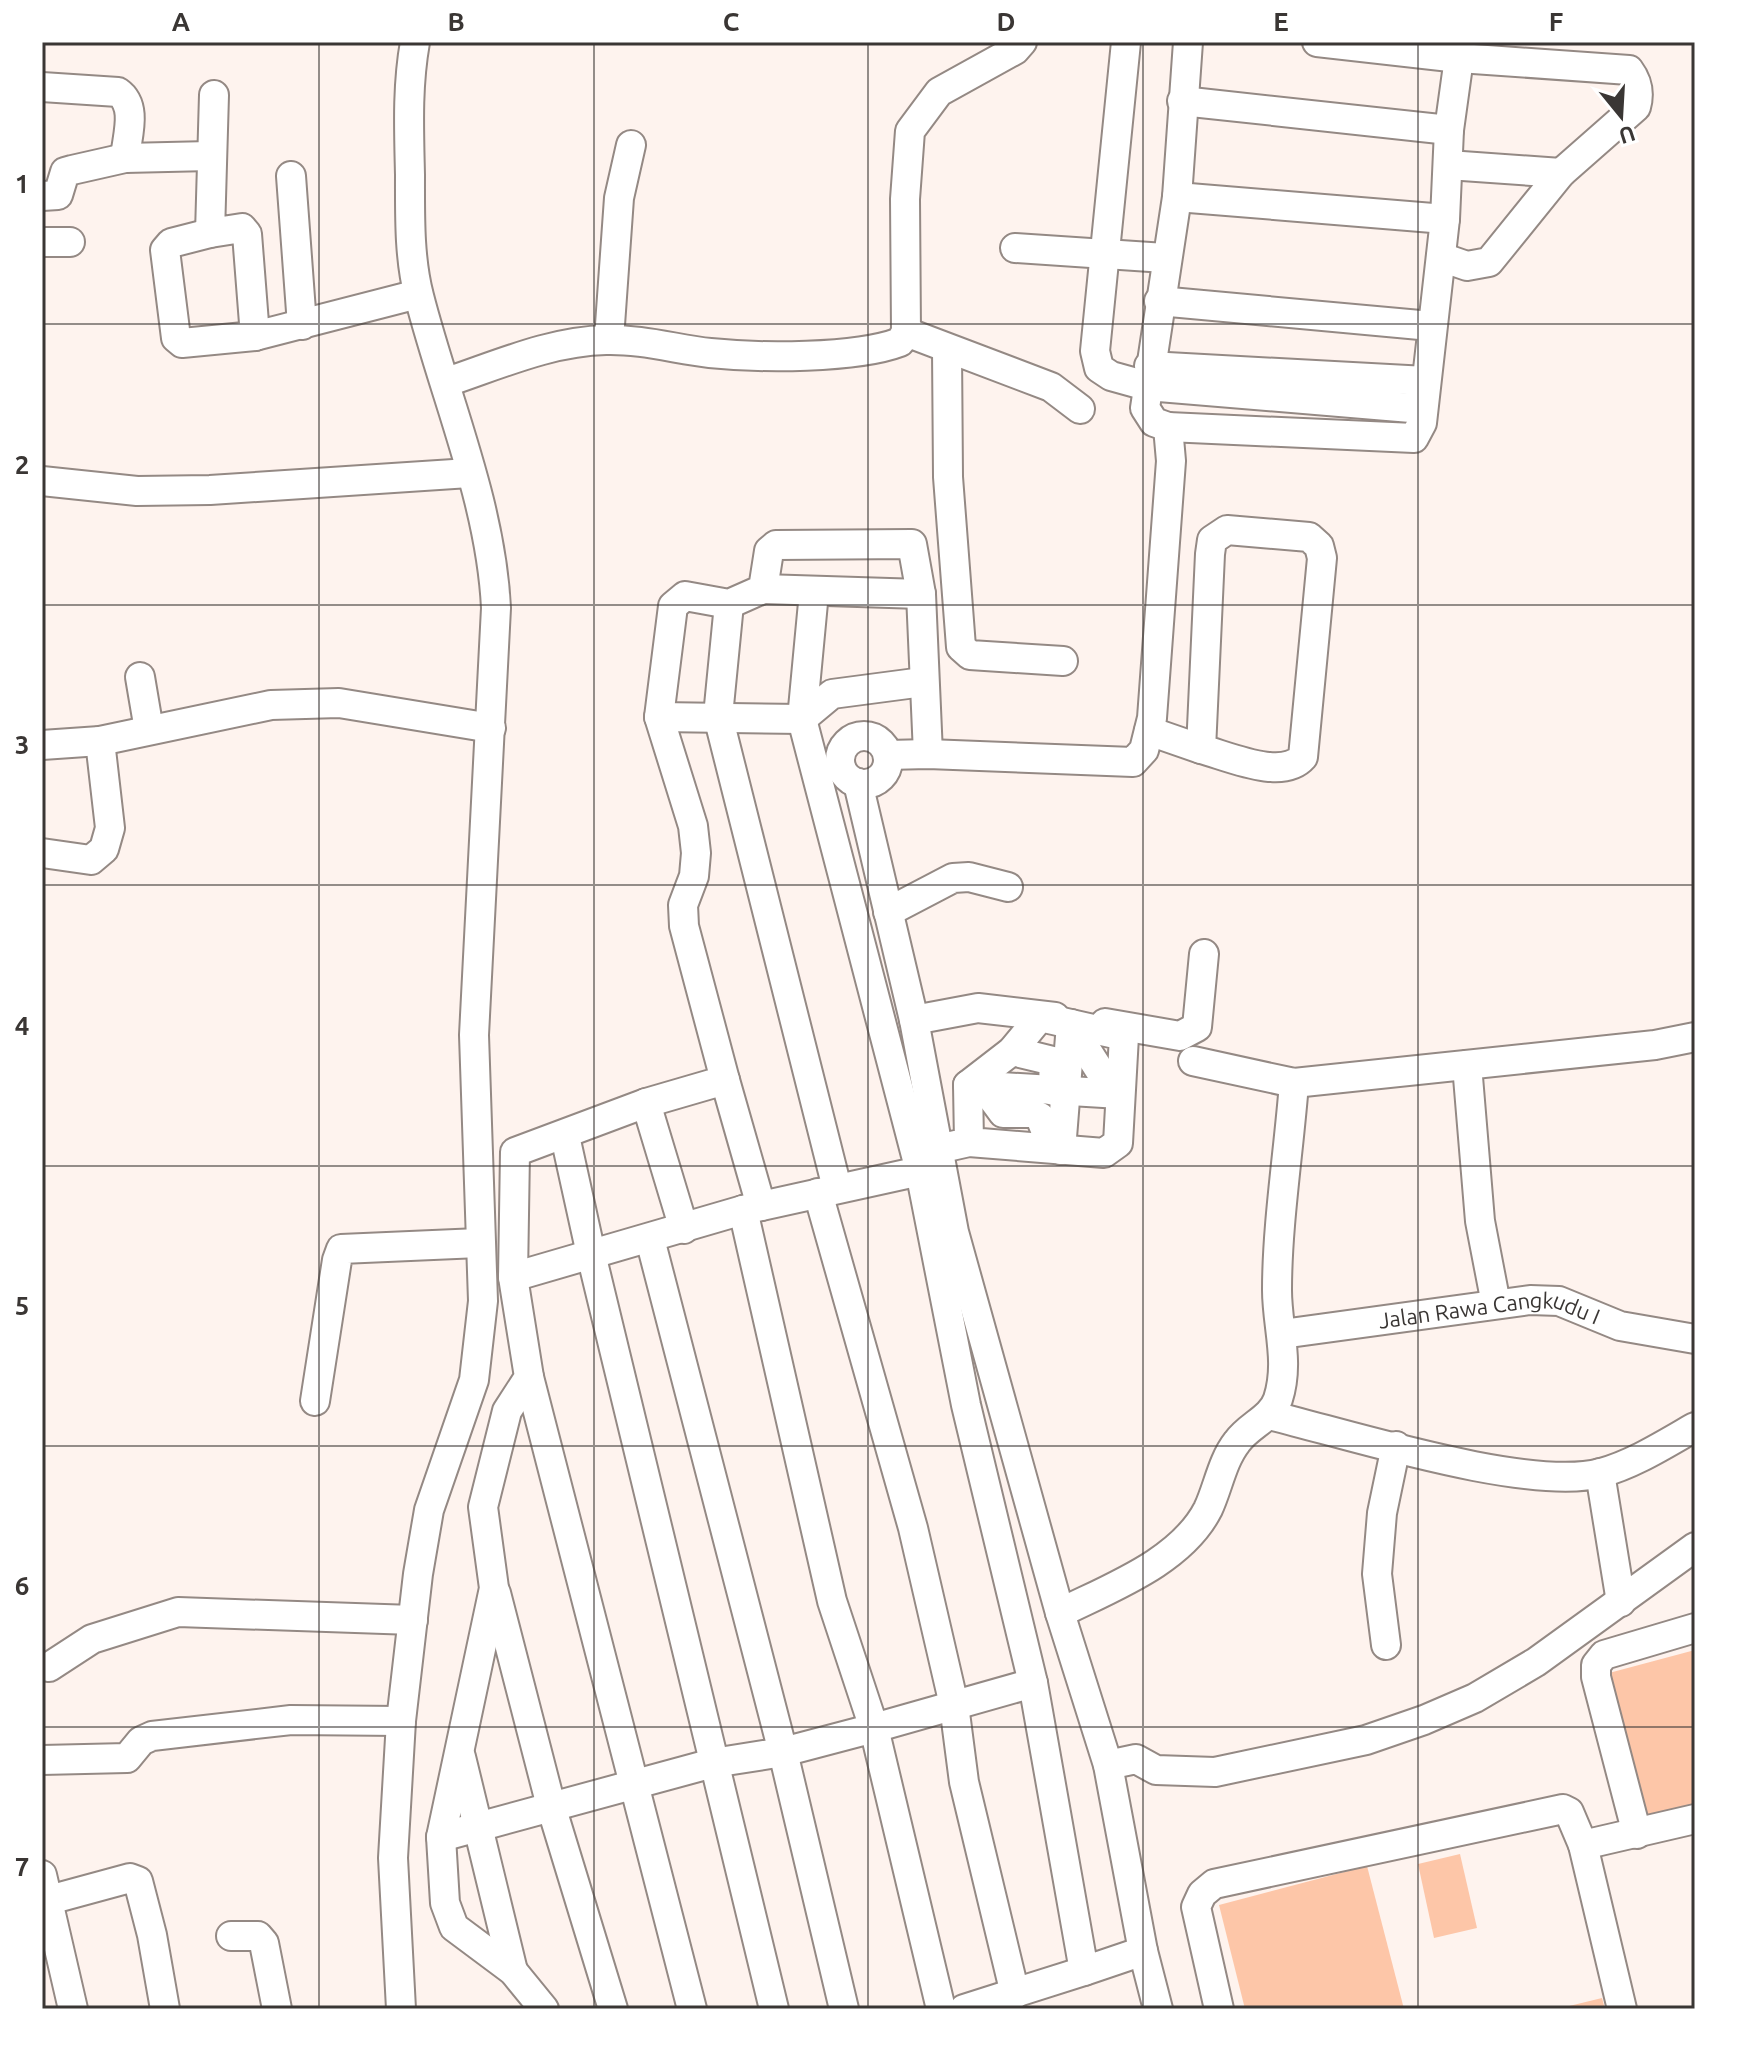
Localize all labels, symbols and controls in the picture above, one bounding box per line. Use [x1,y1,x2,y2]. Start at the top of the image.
text: A [172,7,191,36]
text: B [447,7,465,36]
text: C [723,7,740,36]
text: D [997,7,1015,36]
text: E [1273,7,1289,36]
text: F [1549,7,1563,36]
north arrow [1581,76,1661,156]
text: U [1616,121,1639,150]
text: 1 [15,169,29,198]
text: 2 [15,450,29,479]
text: 3 [15,730,29,759]
text: 4 [15,1011,29,1040]
street label: Jalan Rawa Cangkudu I [1377,1287,1604,1333]
text: 5 [15,1291,29,1320]
text: 6 [15,1571,29,1600]
text: 7 [15,1852,29,1881]

